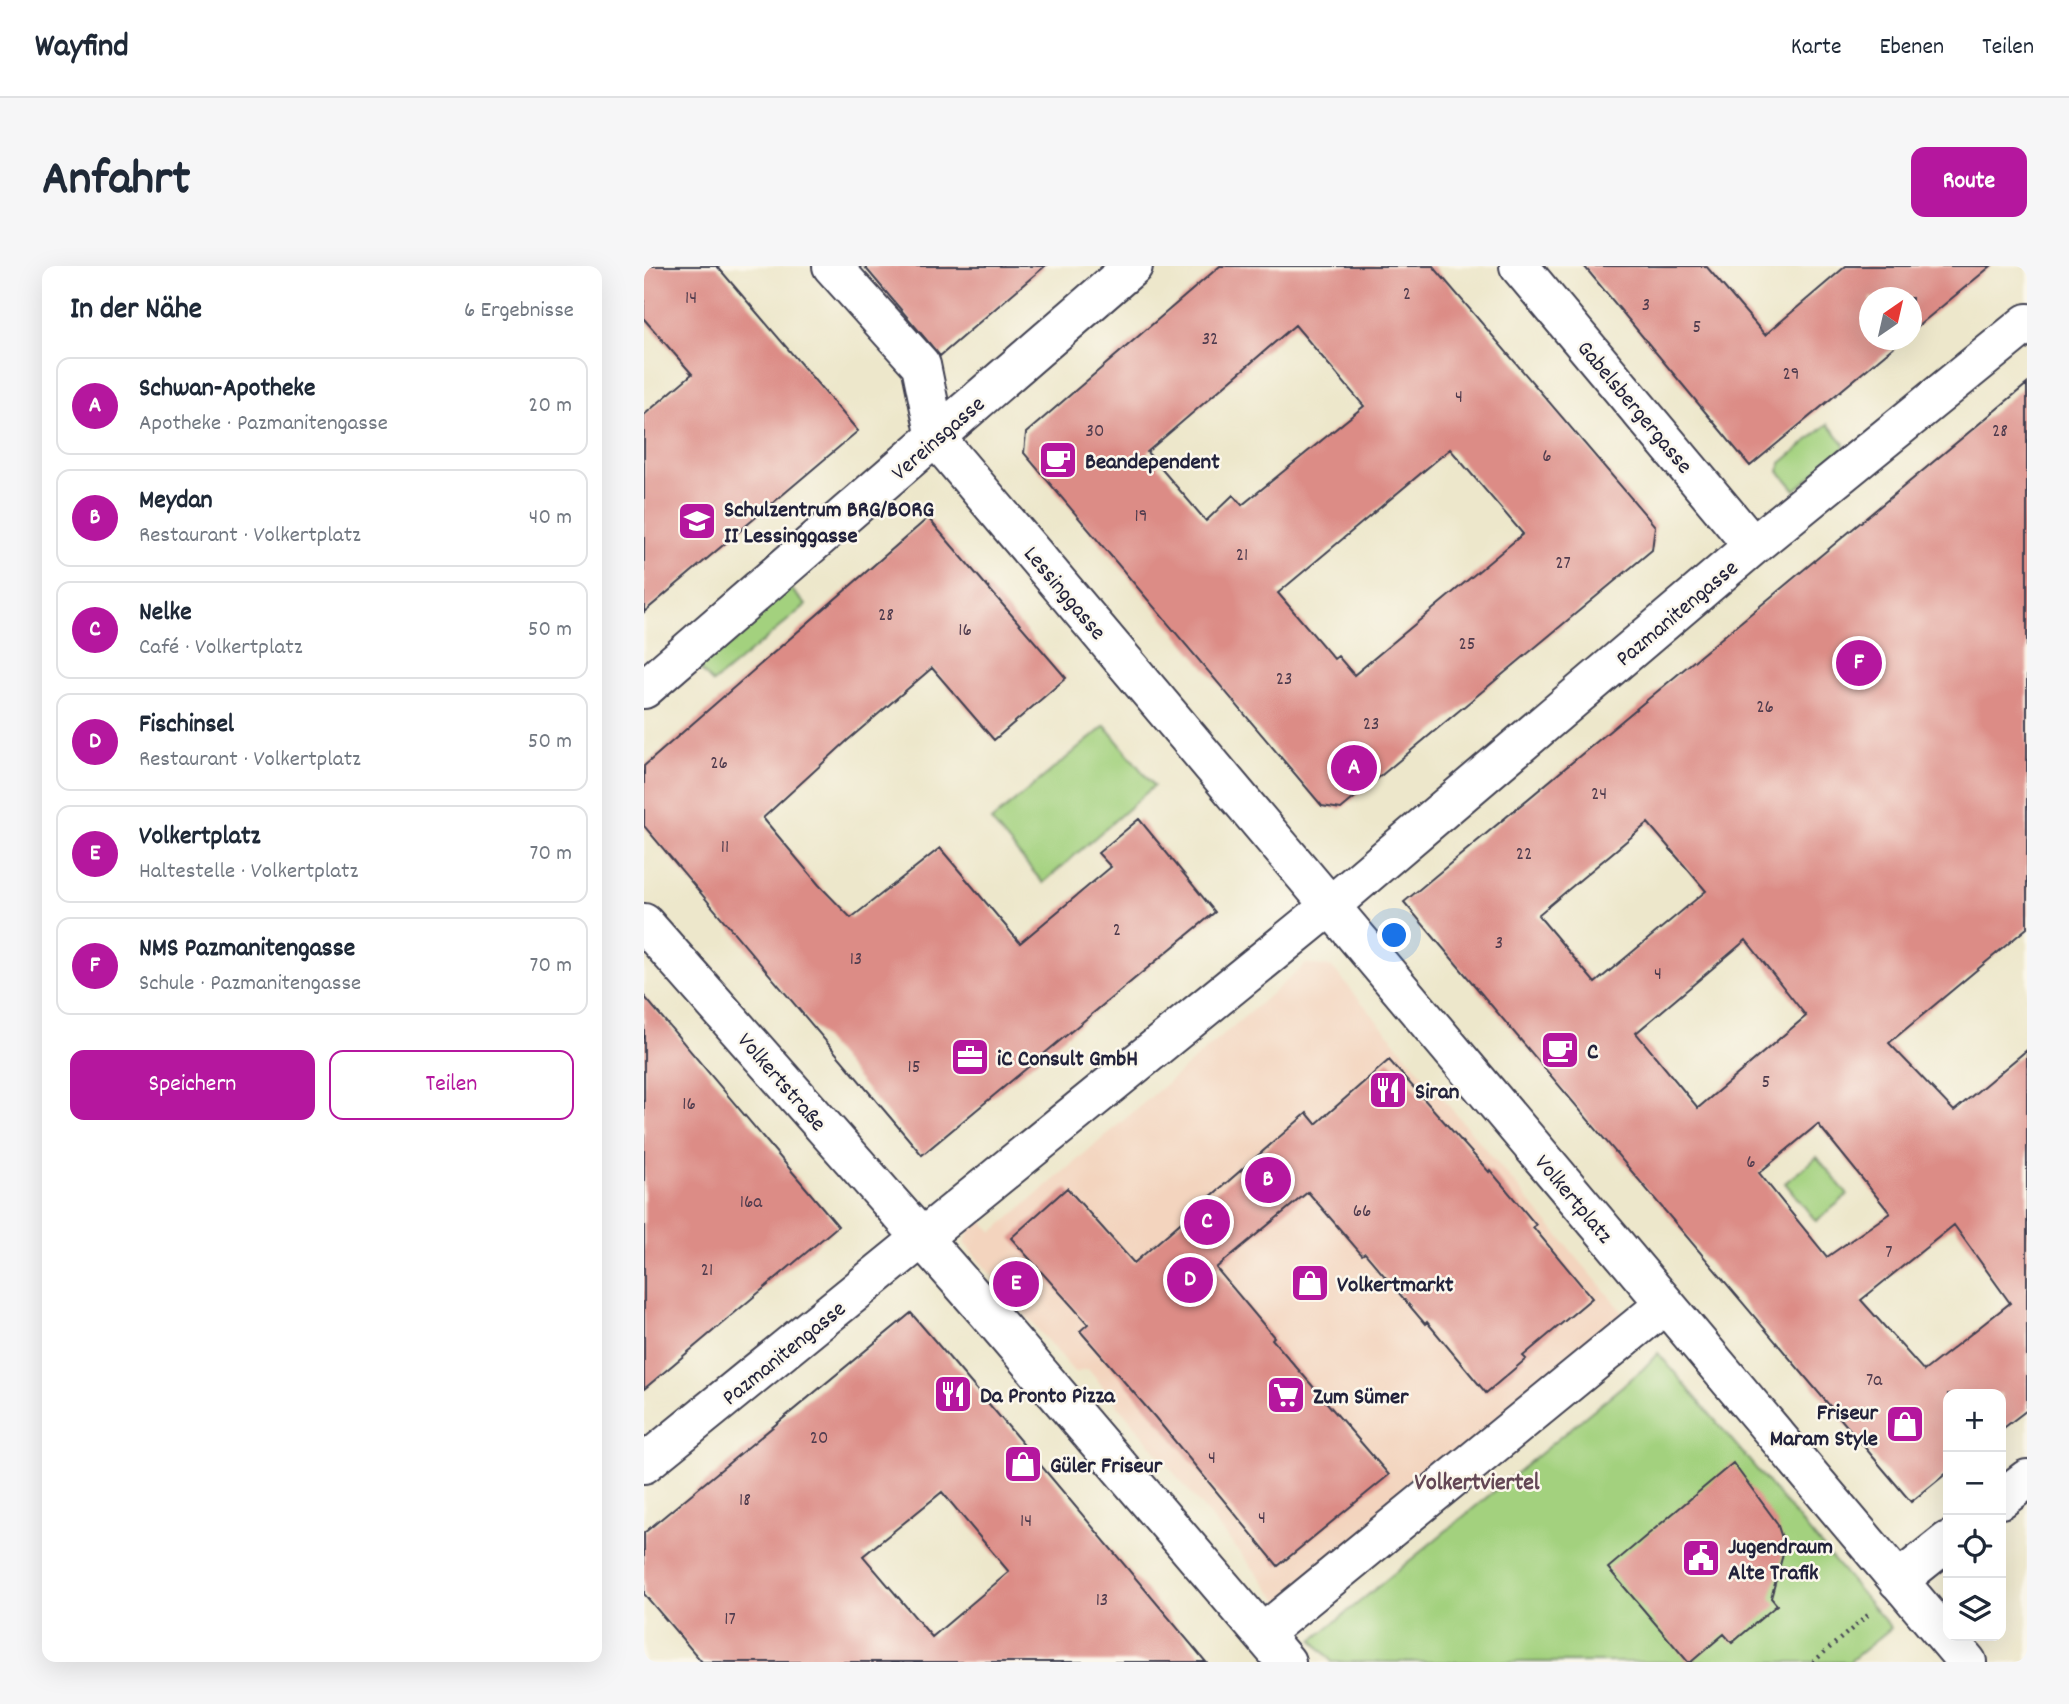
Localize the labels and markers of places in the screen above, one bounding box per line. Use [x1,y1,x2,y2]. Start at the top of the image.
cafe icon: Beandependent [1037,439,1079,481]
place label: Beandependent [1085,447,1220,480]
place label: Schulzentrum BRG/BORG II Lessinggasse [724,495,934,554]
school or university icon: Schulzentrum BRG/BORG II Lessinggasse [676,500,718,542]
pin: F [1836,637,1882,689]
pin: A [1331,742,1377,794]
cafe icon: C [1539,1029,1581,1071]
office icon: iC Consult GmbH [949,1036,991,1078]
place label: C [1587,1037,1599,1070]
place label: iC Consult GmbH [997,1044,1138,1077]
restaurant icon: Siran [1367,1069,1409,1111]
place label: Siran [1415,1077,1460,1110]
pin: B [1245,1154,1291,1206]
pin: C [1184,1196,1230,1248]
pin: D [1167,1254,1213,1306]
pin: E [993,1258,1039,1310]
shop icon: Volkertmarkt [1289,1262,1331,1304]
place label: Volkertmarkt [1337,1270,1454,1303]
restaurant icon: Da Pronto Pizza [932,1373,974,1415]
supermarket icon: Zum Sümer [1265,1374,1307,1416]
place label: Da Pronto Pizza [980,1381,1116,1414]
place label: Zum Sümer [1313,1382,1409,1415]
place label: Friseur Maram Style [1770,1398,1878,1457]
shop icon: Friseur Maram Style [1884,1403,1926,1445]
shop icon: Güler Friseur [1002,1443,1044,1485]
place label: Güler Friseur [1050,1451,1163,1484]
place label: Jugendraum Alte Trafik [1728,1532,1833,1591]
public building icon: Jugendraum Alte Trafik [1680,1537,1722,1579]

